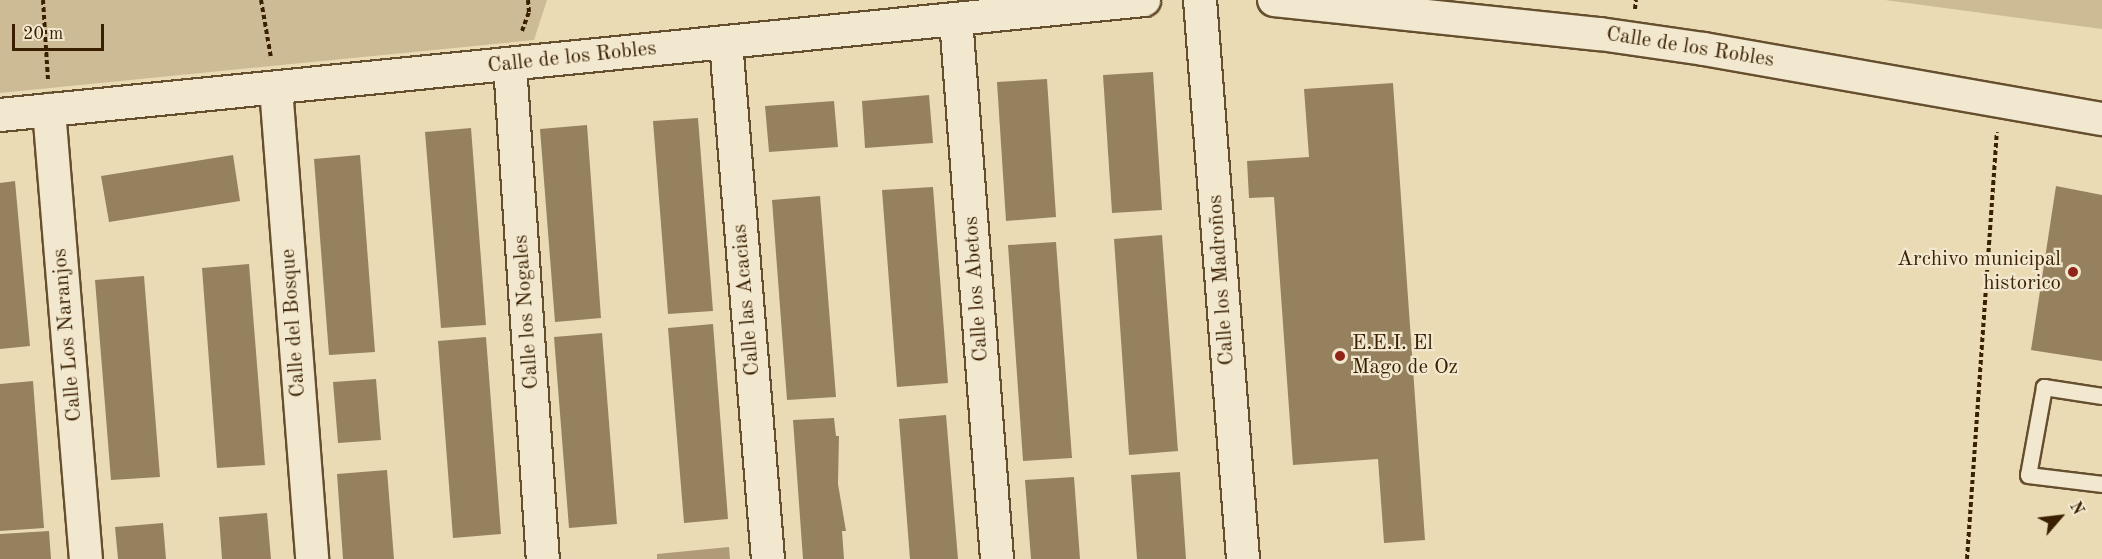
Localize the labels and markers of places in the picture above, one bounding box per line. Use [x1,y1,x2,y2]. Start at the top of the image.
place label: Archivo municipal historico [1897,247,2061,297]
marker: Archivo municipal historico [2066,265,2080,279]
place label: E.E.I. El Mago de Oz [1352,331,1458,381]
marker: E.E.I. El Mago de Oz [1333,349,1347,363]

